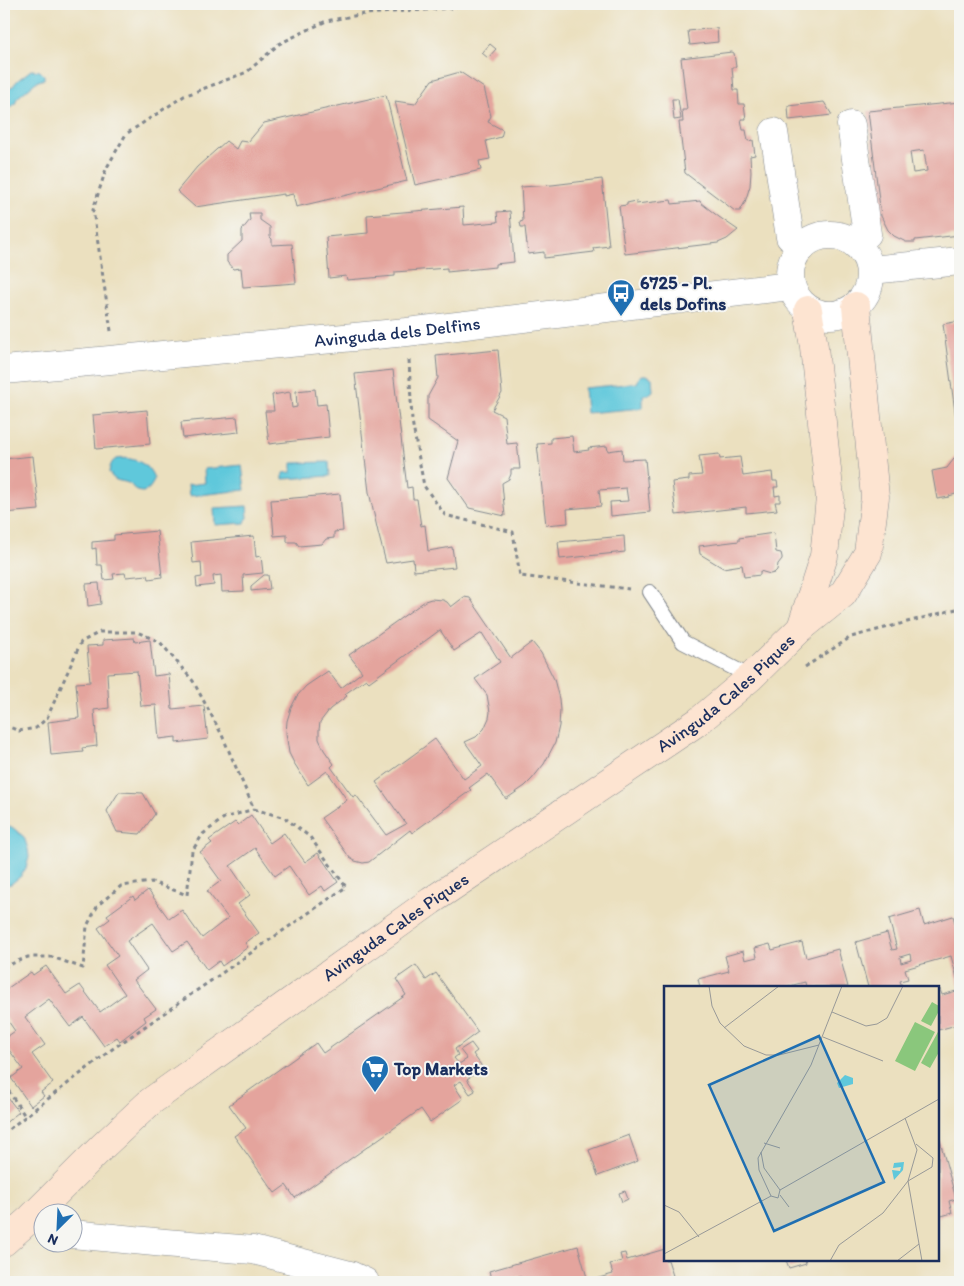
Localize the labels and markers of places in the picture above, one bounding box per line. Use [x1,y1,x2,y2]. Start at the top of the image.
place label: 6725 - Pl. dels Dofins [640,272,726,315]
bus stop icon: 6725 - Pl. dels Dofins [606,278,636,317]
supermarket icon: Top Markets [360,1054,390,1093]
place label: Top Markets [393,1058,488,1080]

